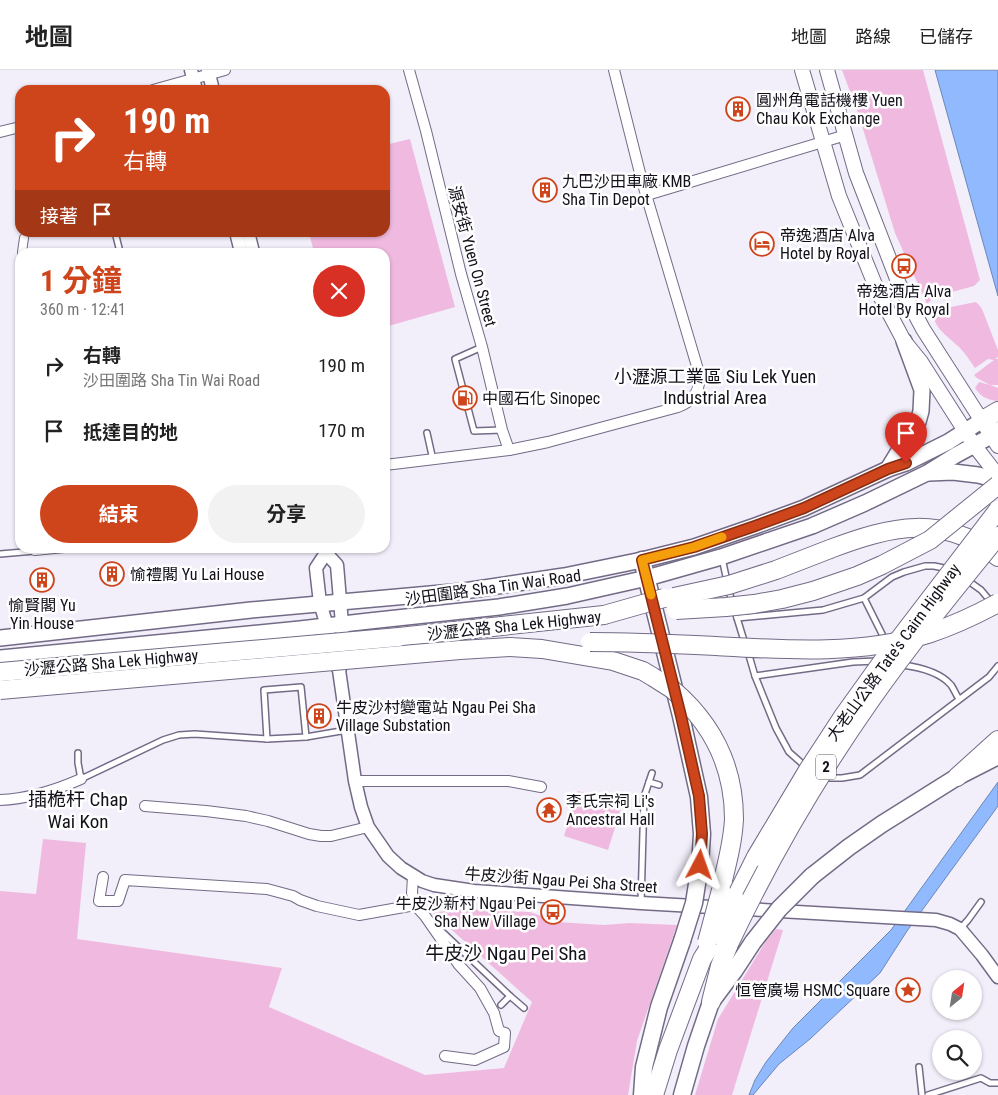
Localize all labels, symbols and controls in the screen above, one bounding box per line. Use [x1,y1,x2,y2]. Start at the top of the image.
text: 地圖 [25,23,73,51]
text: 地圖 [791,26,827,47]
text: 路線 [855,26,891,47]
text: 已儲存 [919,26,973,47]
place label: 圓州角電話機樓 Yuen Chau Kok Exchange [756,91,903,128]
building icon: 圓州角電話機樓 Yuen Chau Kok Exchange [725,96,751,122]
text: 190 m [123,101,210,142]
icon: right [40,105,105,170]
text: 右轉 [123,149,167,174]
place label: 九巴沙田車廠 KMB Sha Tin Depot [562,172,691,209]
building icon: 九巴沙田車廠 KMB Sha Tin Depot [532,177,558,203]
street label: 源安街 Yuen On Street [445,184,501,329]
icon: arrive [88,200,116,228]
text: 接著 [40,205,78,228]
place label: 帝逸酒店 Alva Hotel by Royal [780,226,875,263]
hotel icon: 帝逸酒店 Alva Hotel by Royal [749,231,775,257]
bus stop icon: 帝逸酒店 Alva Hotel By Royal [891,253,917,279]
text: 1 分鐘 [40,263,122,298]
button: close [313,265,365,317]
place label: 帝逸酒店 Alva Hotel By Royal [857,282,951,319]
text: 360 m · 12:41 [40,300,126,319]
text: 右轉 [83,344,121,367]
icon: right [40,352,68,380]
text: 190 m [318,354,365,377]
district label: 小瀝源工業區 Siu Lek Yuen Industrial Area [614,366,816,408]
text: 沙田圍路 Sha Tin Wai Road [83,371,260,390]
fuel station icon: 中國石化 Sinopec [452,385,478,411]
place label: 中國石化 Sinopec [482,389,600,408]
pin [885,412,927,463]
icon: arrive [40,417,68,445]
text: 170 m [318,419,365,442]
icon: arrive [892,419,920,447]
text: 抵達目的地 [83,421,178,444]
button: 結束 [40,485,198,543]
button: 分享 [208,485,365,543]
street label: 大老山公路 Tate's Cairn Highway [823,560,964,745]
building icon: 愉禮閣 Yu Lai House [99,561,125,587]
place label: 愉禮閣 Yu Lai House [130,565,264,584]
street label: 沙田圍路 Sha Tin Wai Road [404,566,582,609]
building icon: 愉賢閣 Yu Yin House [29,567,55,593]
place label: 愉賢閣 Yu Yin House [8,596,76,633]
street label: 沙瀝公路 Sha Lek Highway [426,607,602,644]
street label: 沙瀝公路 Sha Lek Highway [23,645,199,680]
place label: 牛皮沙村變電站 Ngau Pei Sha Village Substation [336,698,536,735]
building icon: 牛皮沙村變電站 Ngau Pei Sha Village Substation [306,703,332,729]
road number: 2 [816,754,836,780]
district label: 插桅杆 Chap Wai Kon [28,788,128,833]
place label: 李氏宗祠 Li's Ancestral Hall [566,792,654,829]
temple icon: 李氏宗祠 Li's Ancestral Hall [536,797,562,823]
position arrow [673,838,725,890]
street label: 牛皮沙街 Ngau Pei Sha Street [464,864,658,897]
place label: 牛皮沙新村 Ngau Pei Sha New Village [396,894,536,931]
bus stop icon: 牛皮沙新村 Ngau Pei Sha New Village [540,899,566,925]
district label: 牛皮沙 Ngau Pei Sha [425,942,587,965]
north arrow [932,970,982,1020]
map controls [932,970,982,1080]
place icon: 恒管廣場 HSMC Square [895,977,921,1003]
place label: 恒管廣場 HSMC Square [735,981,890,1000]
button: search [932,1030,982,1080]

